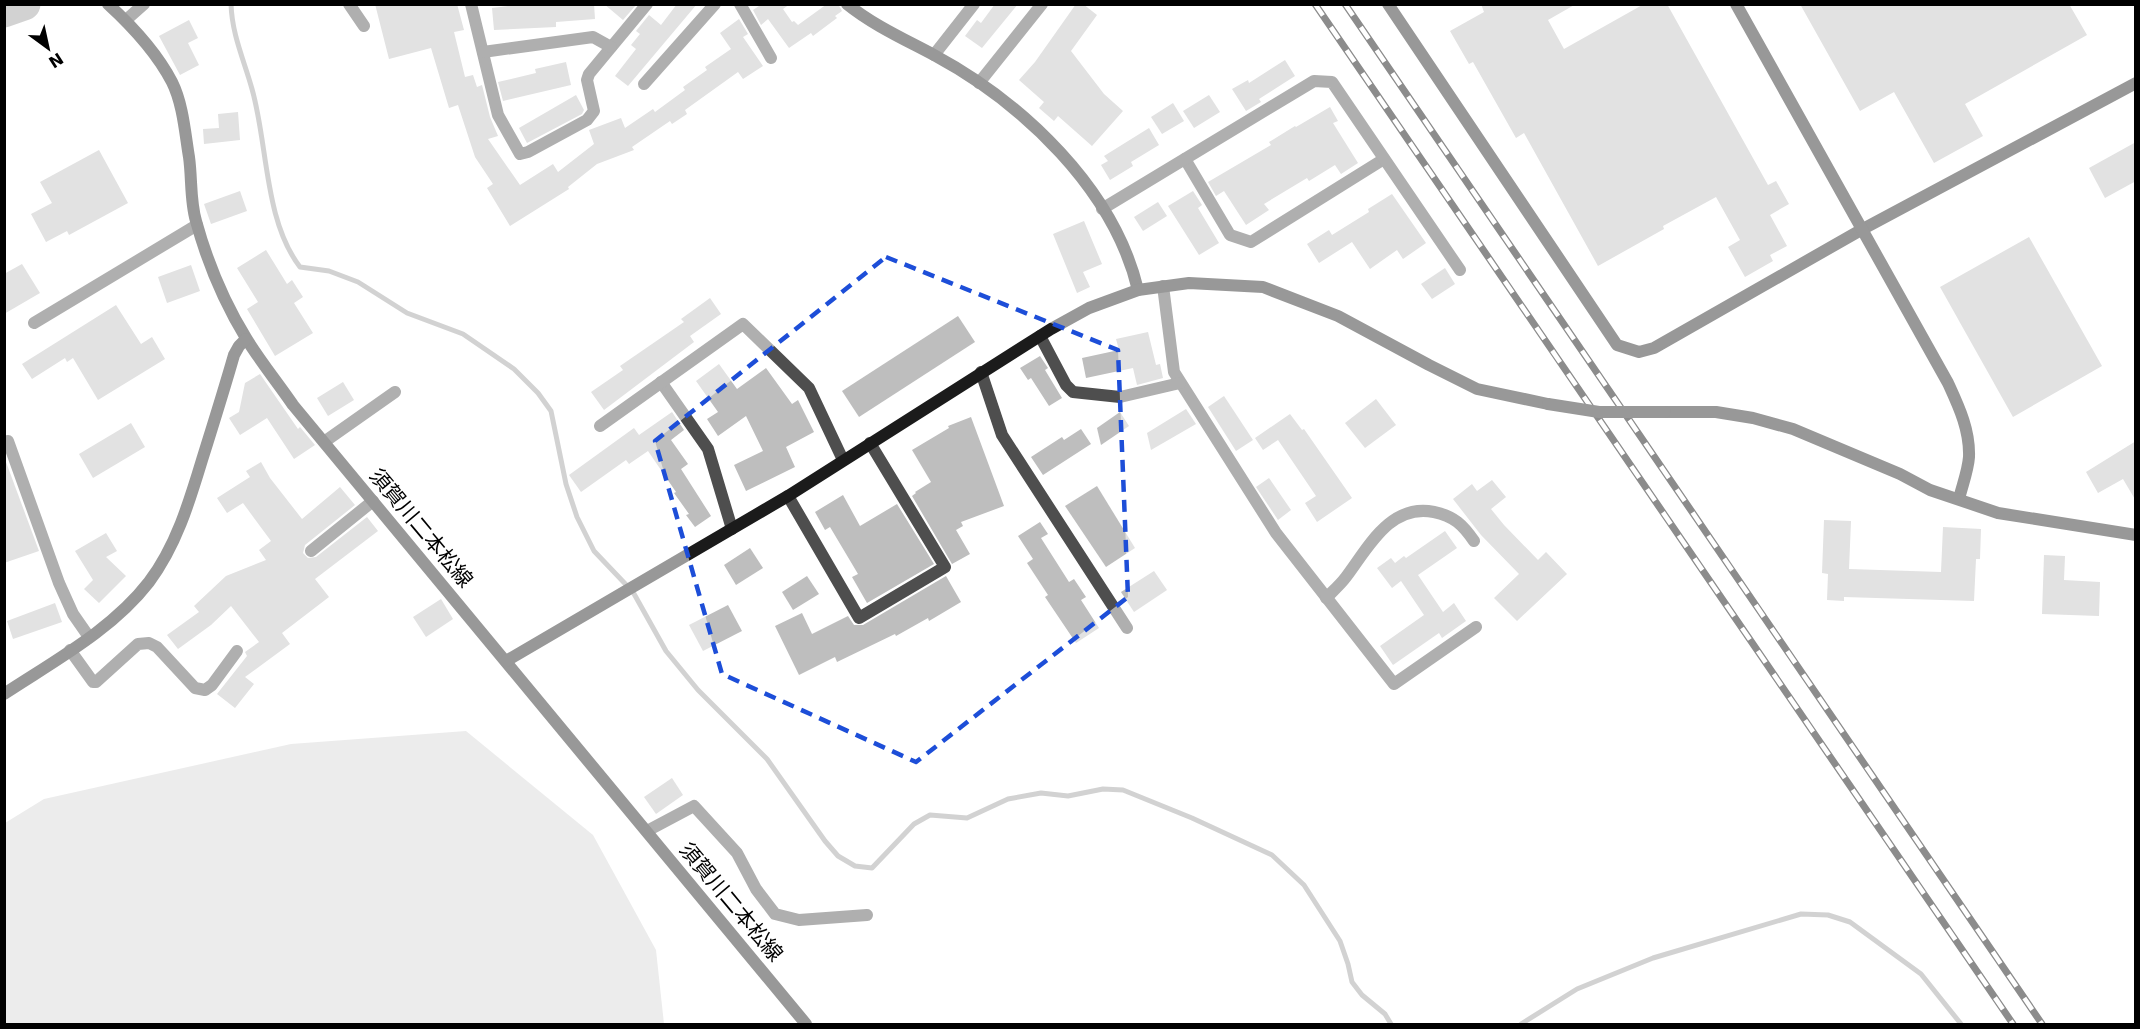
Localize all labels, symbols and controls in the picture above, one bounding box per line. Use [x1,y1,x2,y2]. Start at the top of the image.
north arrow [18,18,78,78]
text: N [45,49,67,72]
street label: 須賀川二本松線 [365,464,477,592]
street label: 須賀川二本松線 [675,838,787,966]

